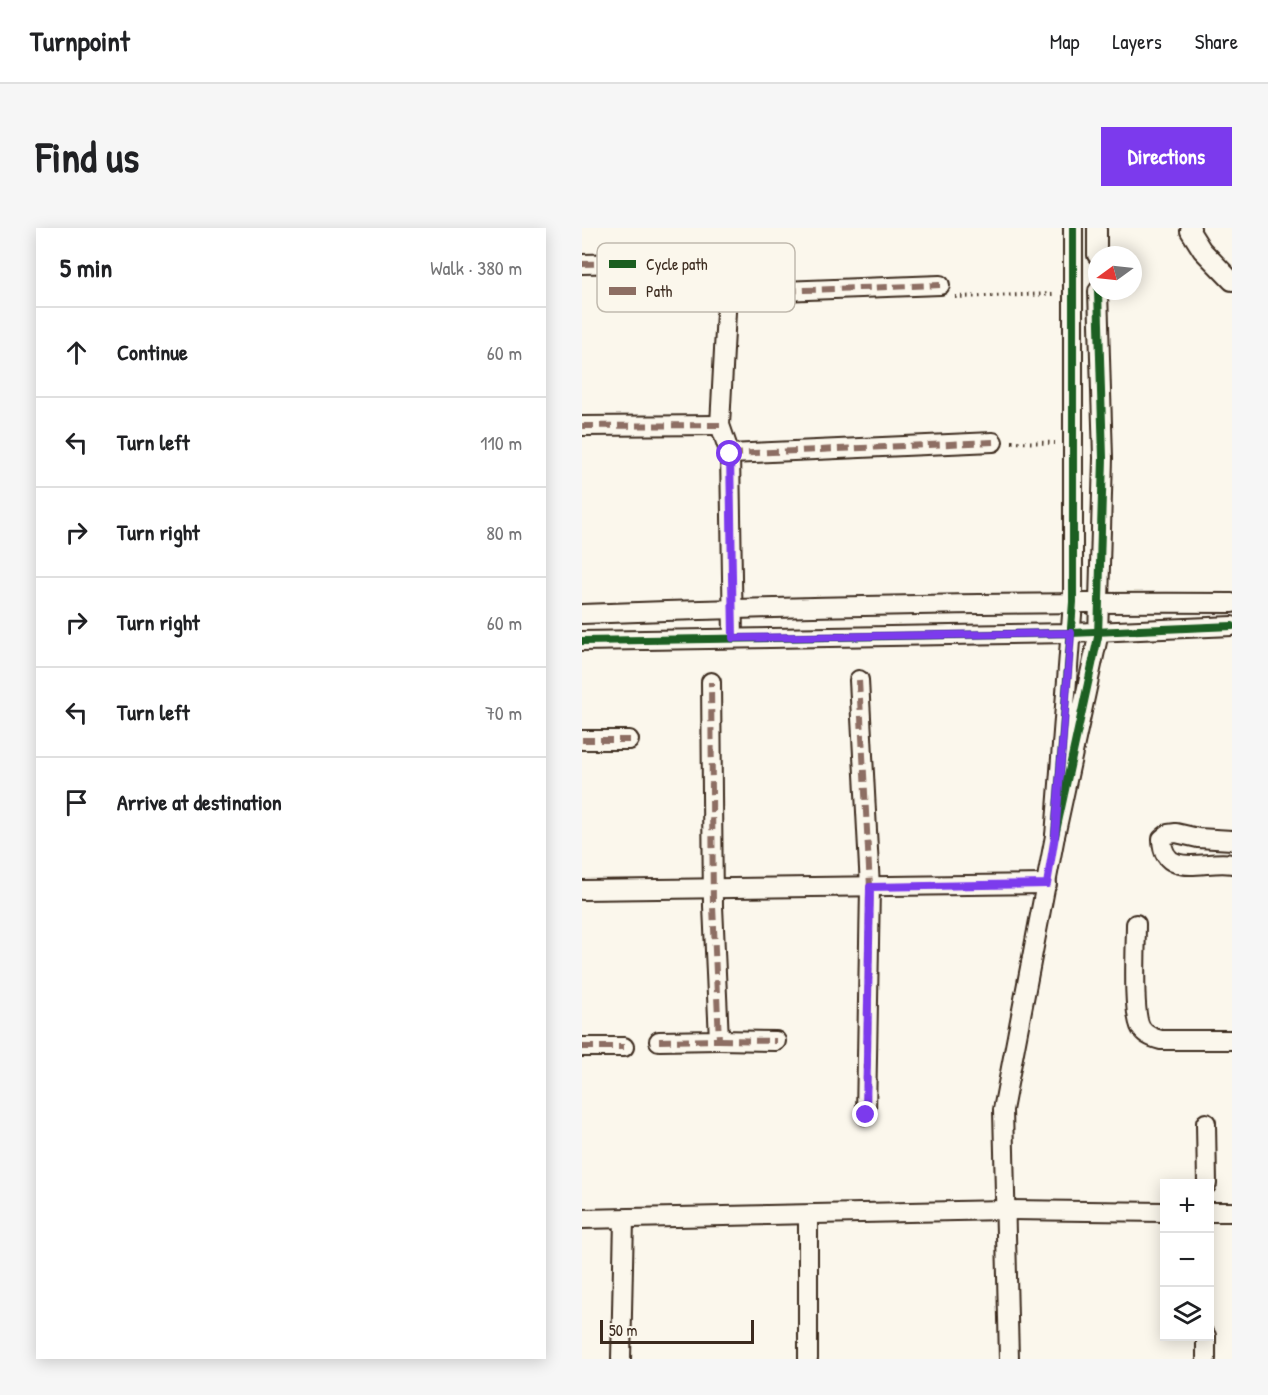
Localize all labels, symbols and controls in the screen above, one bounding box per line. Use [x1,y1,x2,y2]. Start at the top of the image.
text: Turnpoint [30,22,130,60]
text: Map [1050,27,1079,56]
text: Layers [1112,27,1162,56]
text: Share [1195,27,1238,56]
button: Directions [1101,127,1232,186]
text: Find us [36,128,139,185]
legend [597,243,795,312]
north arrow [1088,246,1142,300]
text: 5 min [60,250,112,285]
text: Cycle path [646,253,708,275]
text: Walk · 380 m [430,254,522,281]
text: Path [646,280,672,302]
icon: ahead [60,336,93,369]
text: Continue [117,337,188,367]
text: 60 m [487,339,522,366]
icon: left [60,426,93,459]
text: Turn left [117,427,190,457]
text: 110 m [480,429,522,456]
route start [716,440,742,466]
icon: right [60,516,93,549]
text: Turn right [117,517,200,547]
text: 80 m [486,519,522,546]
icon: right [60,606,93,639]
text: Turn right [117,607,200,637]
text: 60 m [487,609,522,636]
icon: left [60,696,93,729]
text: Turn left [117,697,190,727]
text: 70 m [485,699,522,726]
icon: arrive [60,786,93,819]
text: Arrive at destination [117,787,282,817]
route end [852,1101,878,1127]
map controls [1160,1179,1214,1341]
button: + [1160,1179,1214,1233]
button: − [1160,1233,1214,1287]
button: layers [1160,1287,1214,1341]
scale bar [600,1317,754,1344]
text: 50 m [609,1319,638,1341]

